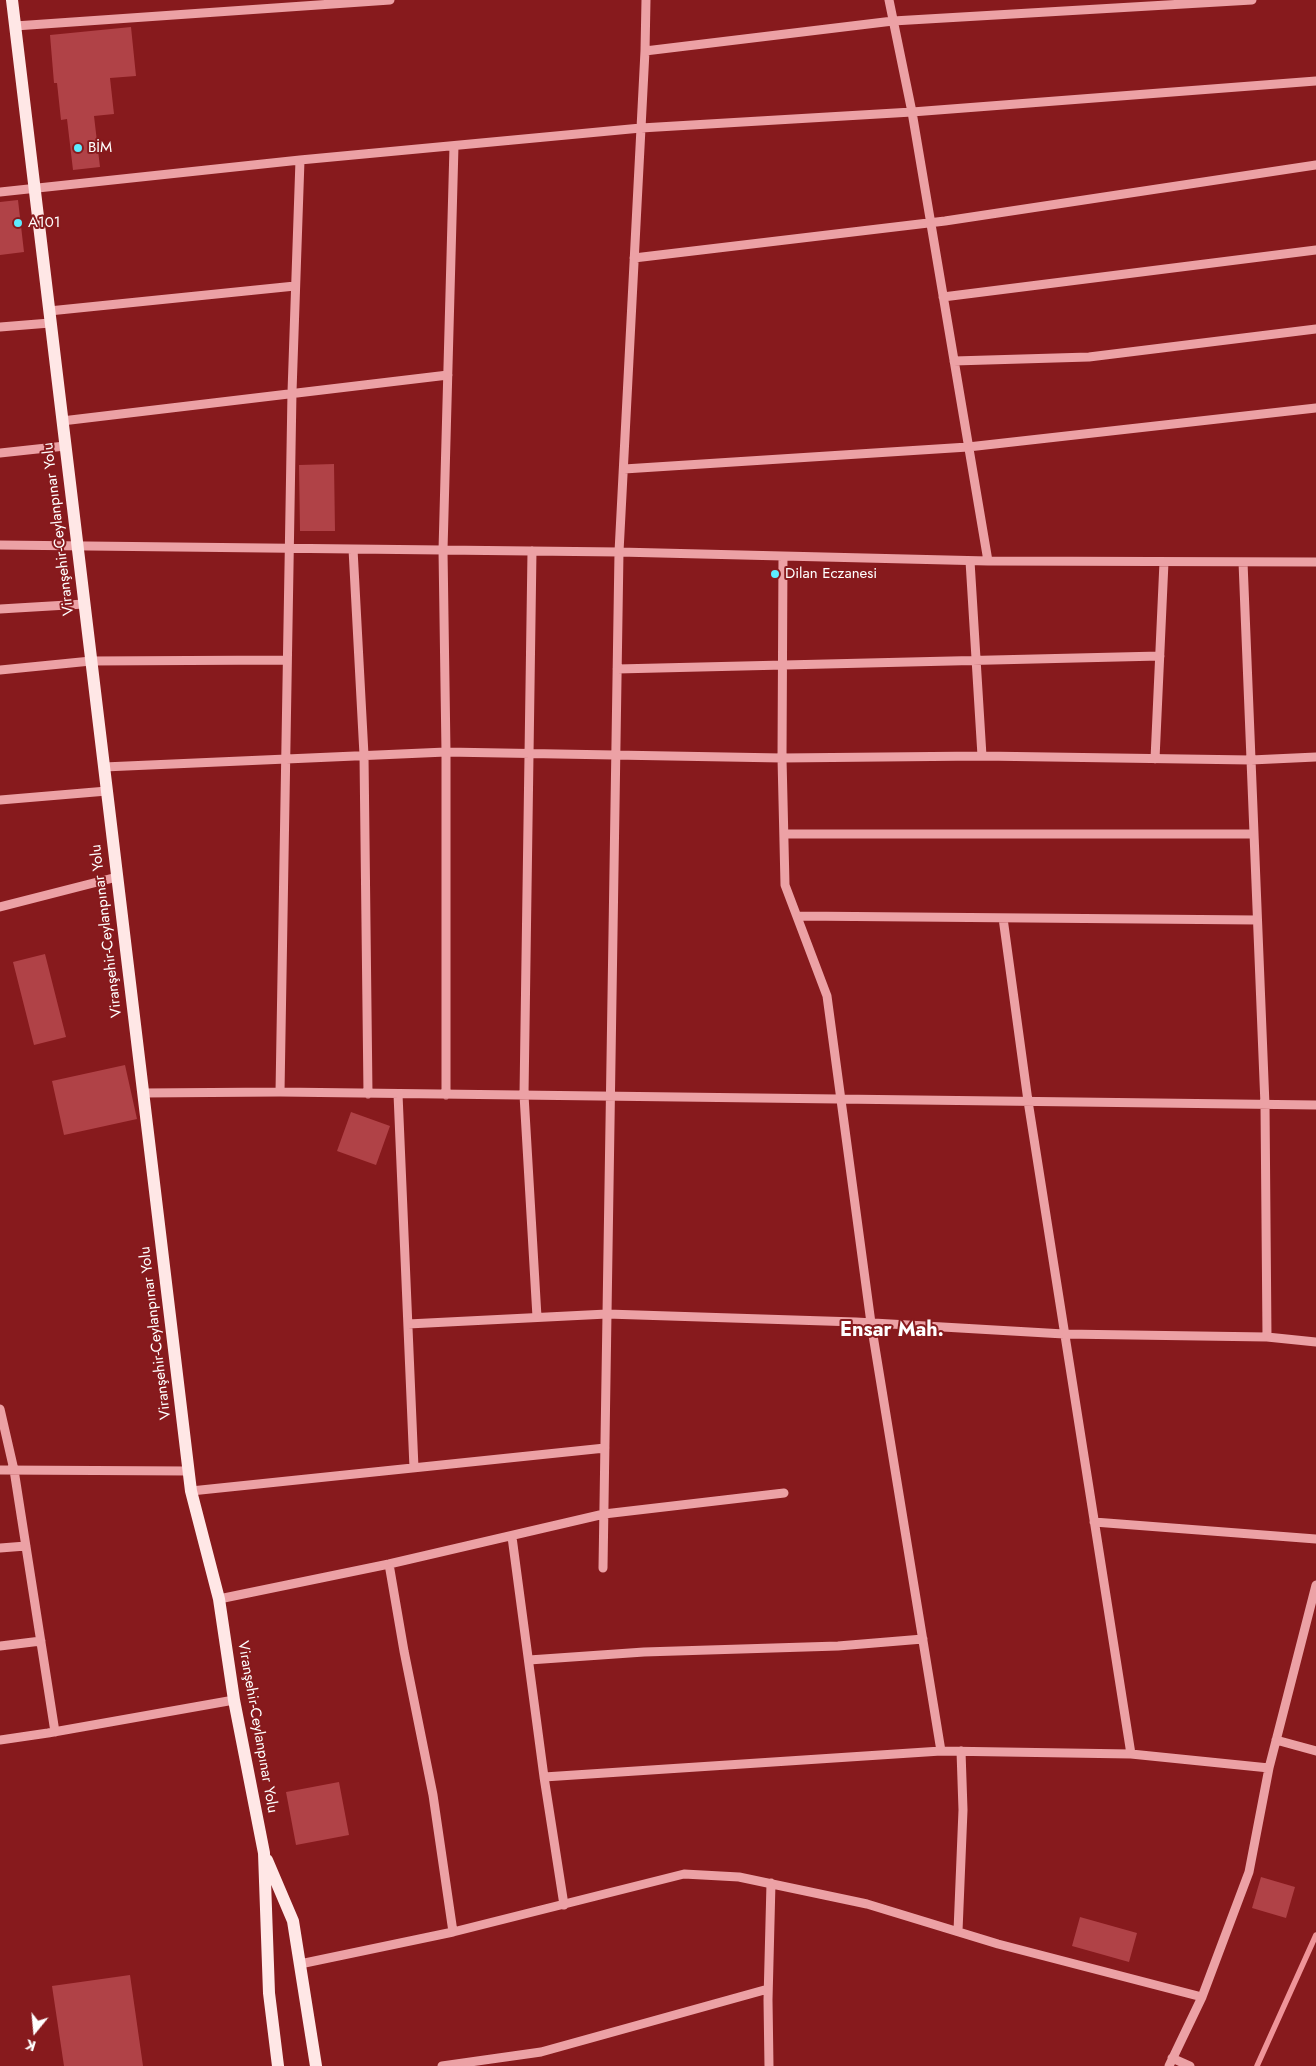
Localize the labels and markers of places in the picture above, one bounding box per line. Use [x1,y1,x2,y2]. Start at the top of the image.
place label: BİM [88,139,112,157]
marker: BİM [72,142,84,154]
place label: A101 [28,214,60,232]
marker: A101 [12,217,24,229]
place label: Dilan Eczanesi [785,565,877,583]
marker: Dilan Eczanesi [769,568,781,580]

